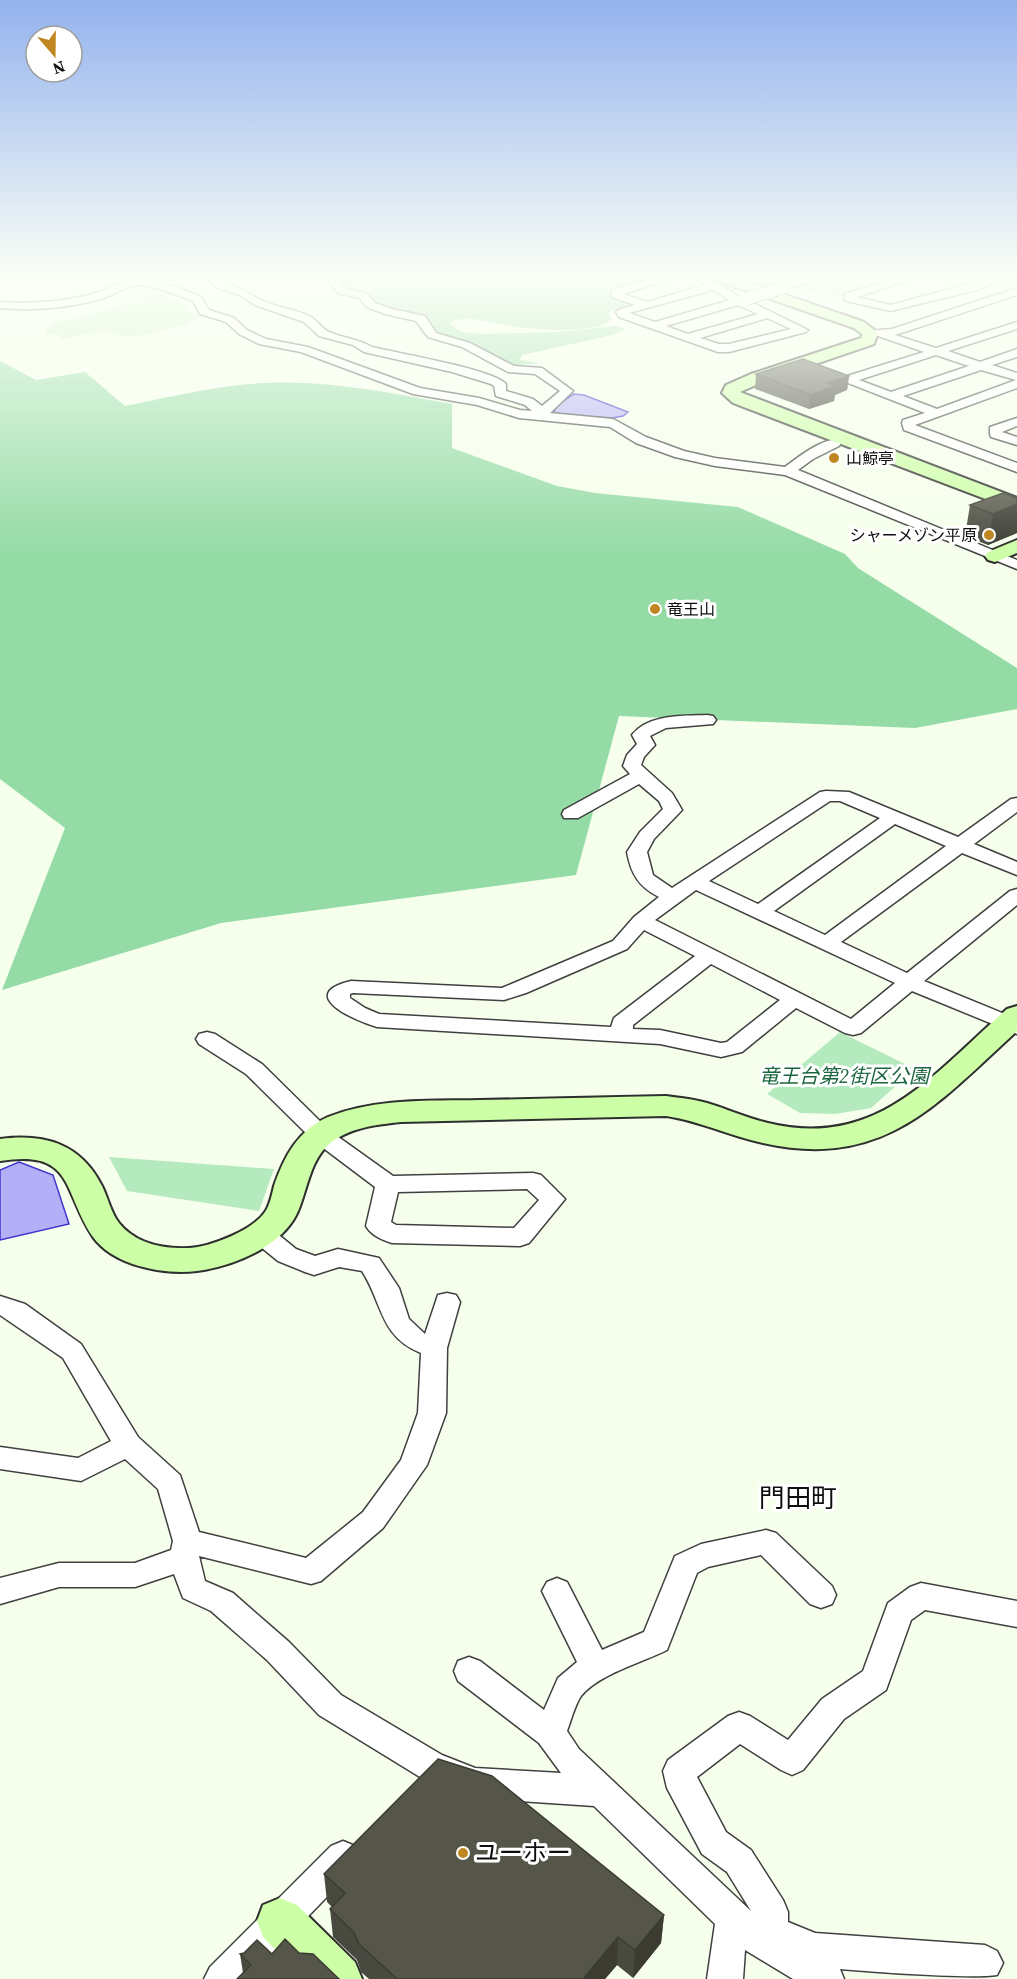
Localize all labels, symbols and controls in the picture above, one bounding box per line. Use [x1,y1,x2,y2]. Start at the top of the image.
north arrow [24,24,84,84]
text: N [50,56,68,81]
place label: 山鯨亭 [846,447,894,469]
marker: 山鯨亭 [827,451,841,465]
place label: シャーメゾン平原 [850,524,977,546]
marker: シャーメゾン平原 [982,528,996,542]
place label: 竜王山 [667,598,715,620]
marker: 竜王山 [648,602,662,616]
park label: 竜王台第2街区公園 [759,1062,932,1090]
district label: 門田町 [759,1480,837,1516]
place label: ユーホー [475,1836,571,1869]
marker: ユーホー [456,1846,470,1860]

